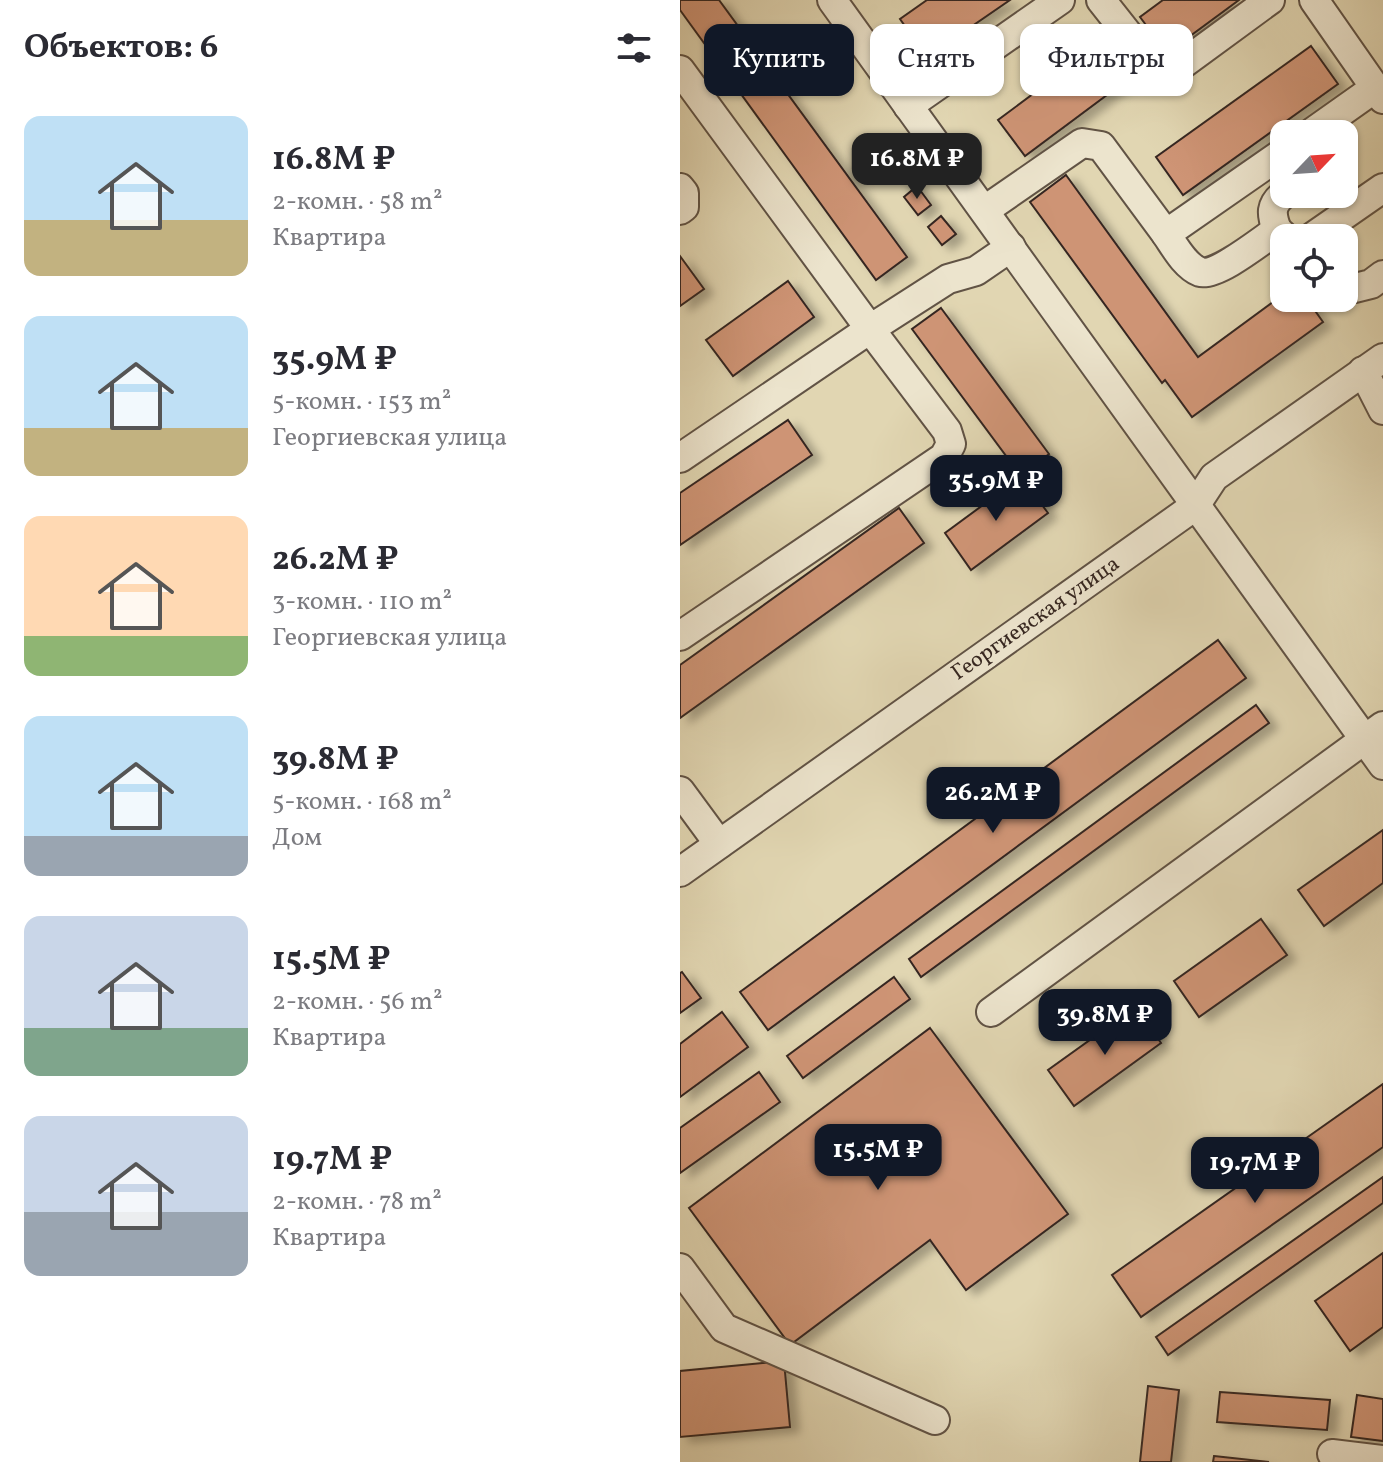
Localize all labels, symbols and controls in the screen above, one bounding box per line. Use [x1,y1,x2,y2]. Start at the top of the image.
chip: Купить [704,24,854,96]
chip: Снять [870,24,1004,96]
chip: Фильтры [1020,24,1193,96]
text: Объектов: 6 [24,25,219,72]
icon: filters [612,26,656,70]
north arrow [1270,120,1358,208]
map controls [1270,120,1358,312]
pin: 16.8M ₽ [843,133,991,201]
text: 16.8M ₽ [272,137,396,184]
text: 16.8M ₽ [870,141,964,177]
icon: home [88,148,184,244]
text: 2-комн. · 58 m² [272,184,443,220]
text: Квартира [272,220,386,256]
button: locate [1270,224,1358,312]
text: 35.9M ₽ [272,337,397,384]
icon: home [88,348,184,444]
text: 5-комн. · 153 m² [272,384,451,420]
text: Георгиевская улица [272,420,507,456]
pin: 35.9M ₽ [922,455,1070,523]
text: 35.9M ₽ [948,463,1044,499]
text: 26.2M ₽ [272,537,399,584]
icon: home [88,548,184,644]
street label: Георгиевская улица [946,549,1126,689]
text: 3-комн. · 110 m² [272,584,452,620]
text: Георгиевская улица [272,620,507,656]
text: 39.8M ₽ [272,737,399,784]
icon: home [88,748,184,844]
pin: 26.2M ₽ [919,767,1067,835]
text: 26.2M ₽ [945,775,1041,811]
text: 5-комн. · 168 m² [272,784,452,820]
text: Дом [272,820,322,856]
text: 15.5M ₽ [272,937,391,984]
icon: home [88,948,184,1044]
text: 2-комн. · 56 m² [272,984,443,1020]
pin: 39.8M ₽ [1031,989,1179,1057]
text: 39.8M ₽ [1057,997,1153,1033]
text: Квартира [272,1020,386,1056]
pin: 15.5M ₽ [804,1124,952,1192]
text: 15.5M ₽ [833,1132,923,1168]
text: 19.7M ₽ [272,1137,392,1184]
pin: 19.7M ₽ [1181,1137,1329,1205]
text: 19.7M ₽ [1209,1145,1301,1181]
icon: home [88,1148,184,1244]
text: 2-комн. · 78 m² [272,1184,442,1220]
text: Квартира [272,1220,386,1256]

